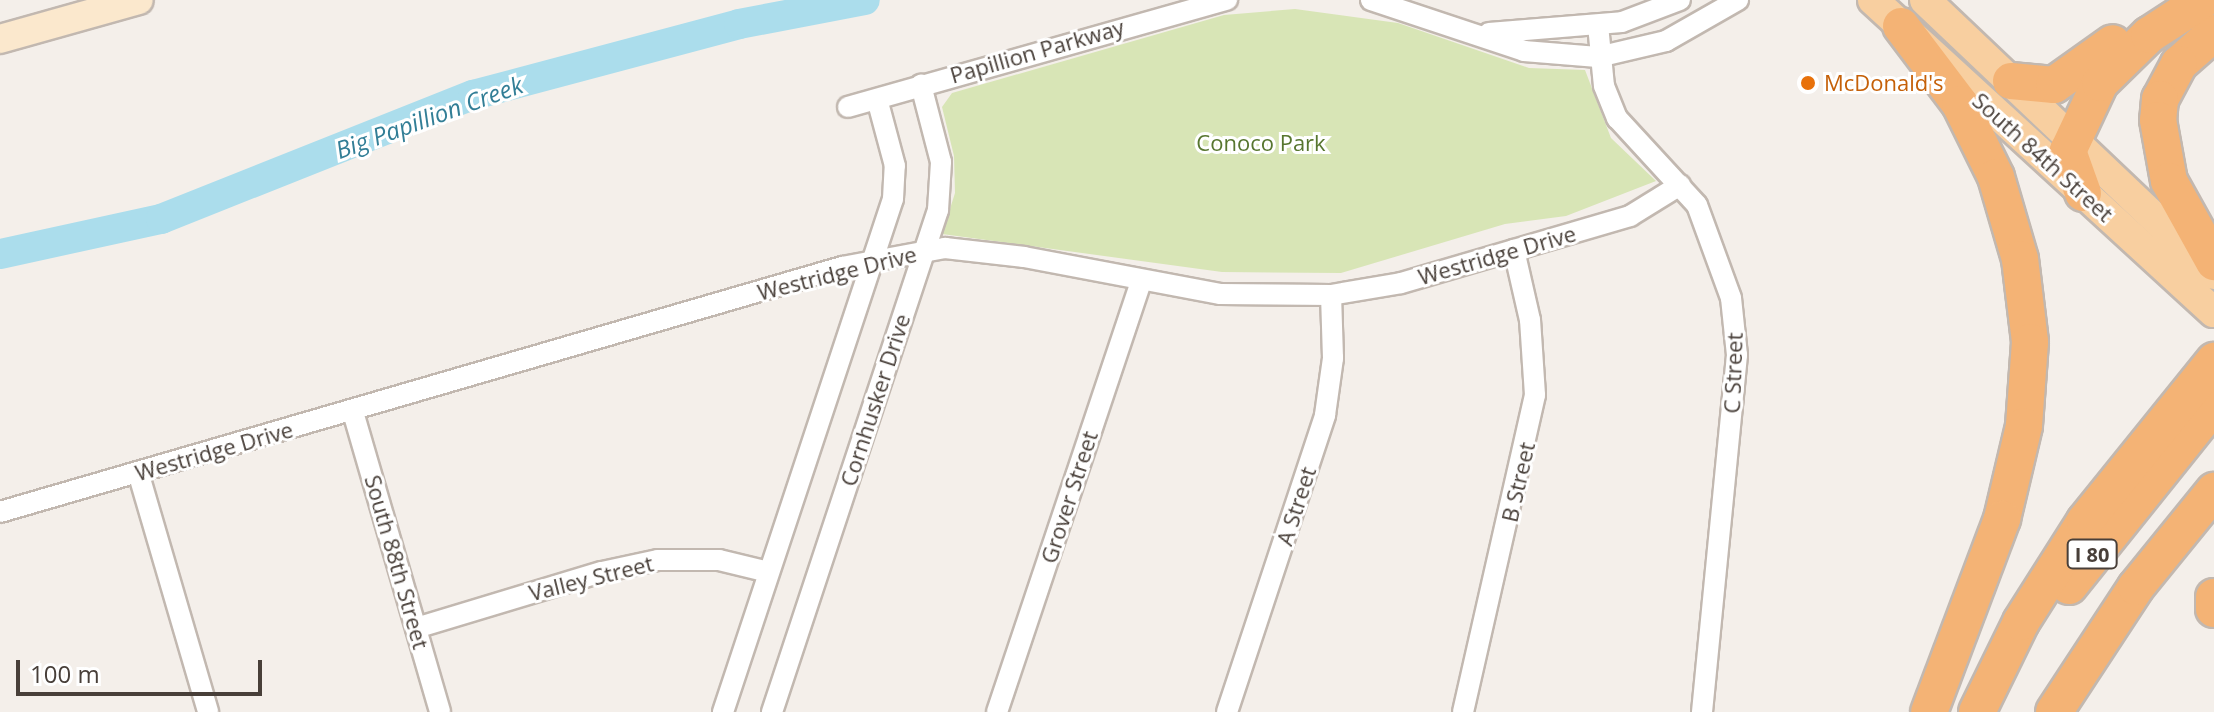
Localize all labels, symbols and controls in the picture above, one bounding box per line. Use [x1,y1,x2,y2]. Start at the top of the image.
street label: Papillion Parkway [947,14,1127,88]
water label: Big Papillion Creek [331,70,527,164]
place label: McDonald's [1824,70,1944,96]
marker: McDonald's [1799,74,1817,92]
street label: South 84th Street [1967,87,2119,227]
park label: Conoco Park [1196,130,1326,156]
street label: Westridge Drive [1415,220,1579,290]
street label: Westridge Drive [755,240,919,306]
street label: Cornhusker Drive [835,311,915,489]
street label: C Street [1718,332,1748,414]
street label: Westridge Drive [132,416,296,486]
street label: Grover Street [1035,427,1103,567]
street label: B Street [1496,439,1540,525]
street label: A Street [1271,463,1321,549]
street label: South 88th Street [360,472,434,652]
road number: I 80 [2066,538,2118,570]
street label: Valley Street [526,550,656,606]
scale bar [20,644,266,694]
text: 100 m [30,657,100,690]

